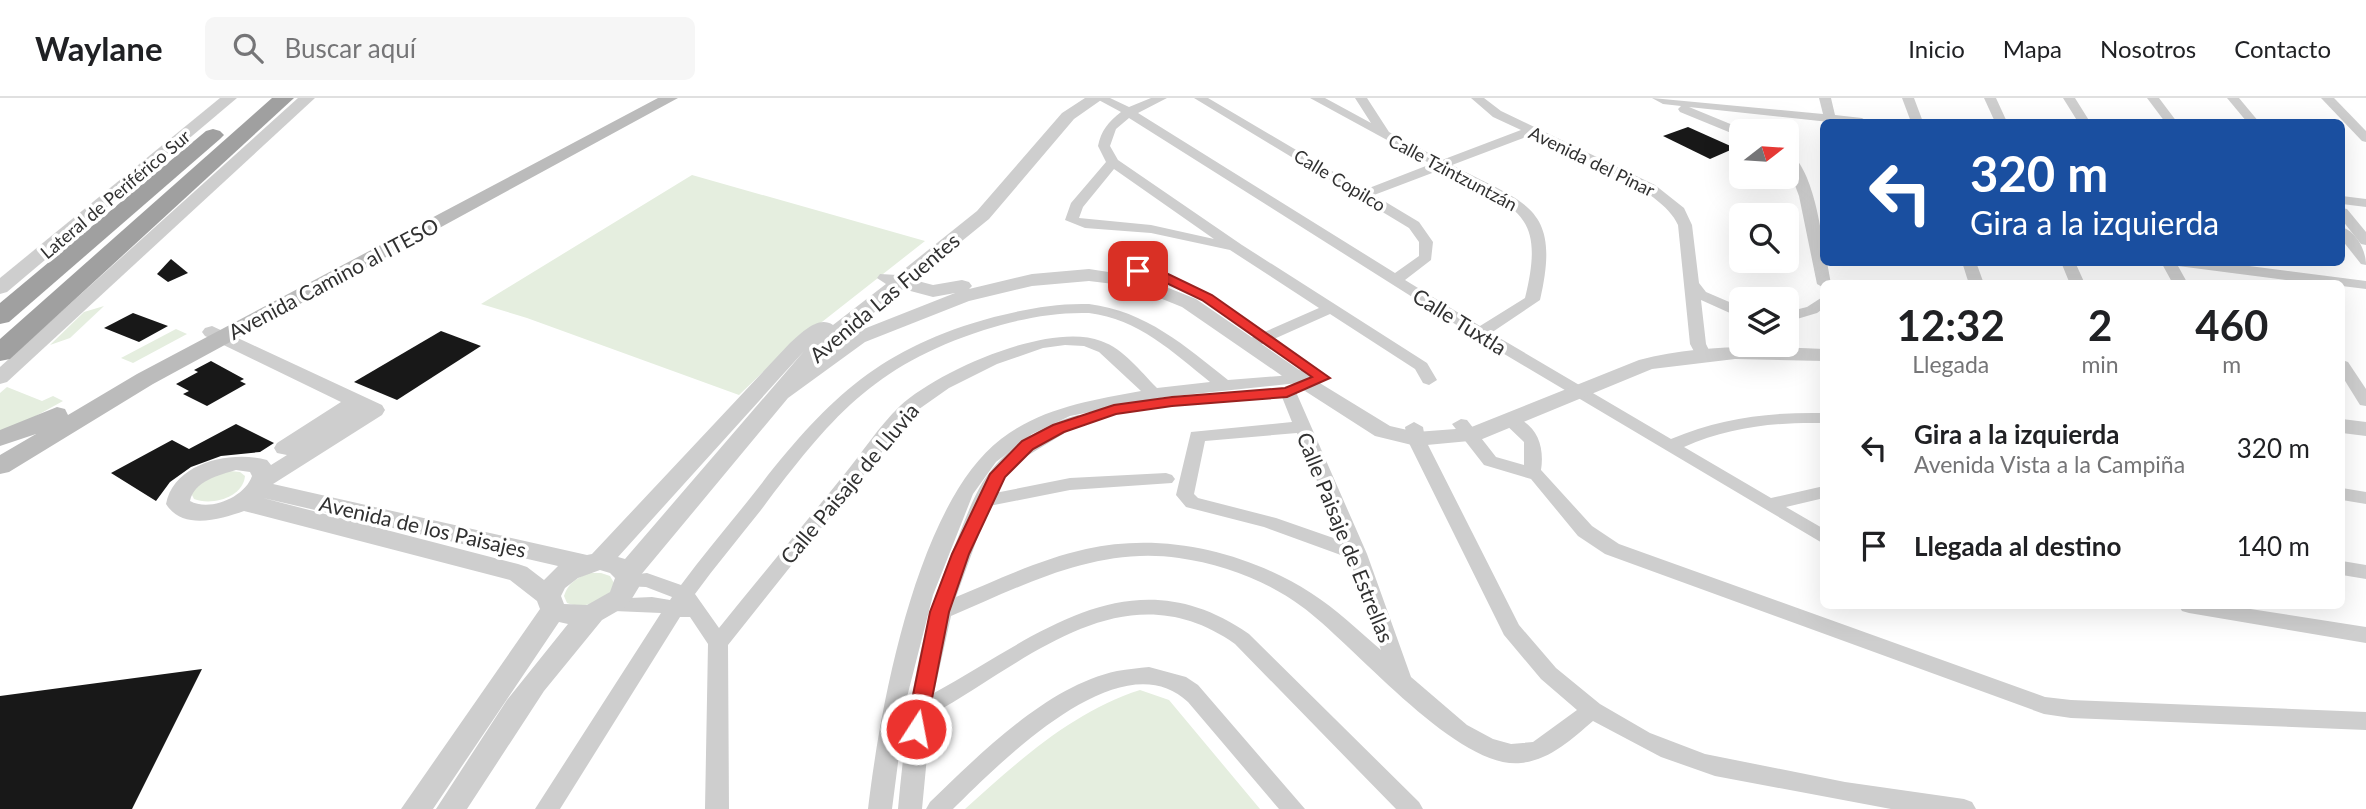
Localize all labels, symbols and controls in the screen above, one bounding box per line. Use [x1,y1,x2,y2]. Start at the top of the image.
search box [205,17,695,80]
text: Waylane [35,28,163,68]
icon: search [229,29,267,67]
text: Buscar aquí [285,32,416,64]
text: Inicio [1908,34,1965,63]
text: Mapa [2003,34,2062,63]
text: Nosotros [2100,34,2196,63]
text: Contacto [2234,34,2331,63]
north arrow [1729,119,1799,189]
map controls [1729,119,1799,357]
street label: Avenida del Pinar [1526,121,1659,201]
street label: Lateral de Periférico Sur [36,125,195,263]
street label: Calle Tzintzuntzán [1385,129,1521,215]
street label: Calle Copilco [1290,144,1390,216]
text: 320 m [1970,144,2108,202]
icon: left [1855,147,1946,238]
button: search [1729,203,1799,273]
text: Gira a la izquierda [1970,203,2219,242]
street label: Avenida Camino al ITESO [224,212,442,344]
street label: Avenida Las Fuentes [804,227,964,367]
pin [1108,241,1168,301]
icon: arrive [1119,252,1157,290]
street label: Calle Tuxtla [1409,282,1511,360]
button: layers [1729,287,1799,357]
text: 12:32 [1897,300,2005,350]
text: 2 [2088,300,2112,350]
text: 460 [2195,300,2268,350]
text: Llegada [1912,350,1989,378]
text: min [2081,350,2119,378]
text: m [2222,350,2241,378]
street label: Calle Paisaje de Lluvia [775,398,923,568]
text: Gira a la izquierda [1914,418,2120,450]
street label: Calle Paisaje de Estrellas [1292,428,1400,646]
icon: left [1855,429,1893,467]
text: 320 m [2237,432,2310,464]
text: Avenida Vista a la Campiña [1914,450,2185,478]
street label: Avenida de los Paisajes [317,490,529,562]
icon: arrive [1855,527,1893,565]
text: Llegada al destino [1914,530,2121,562]
text: 140 m [2237,530,2310,562]
position arrow [879,692,953,766]

